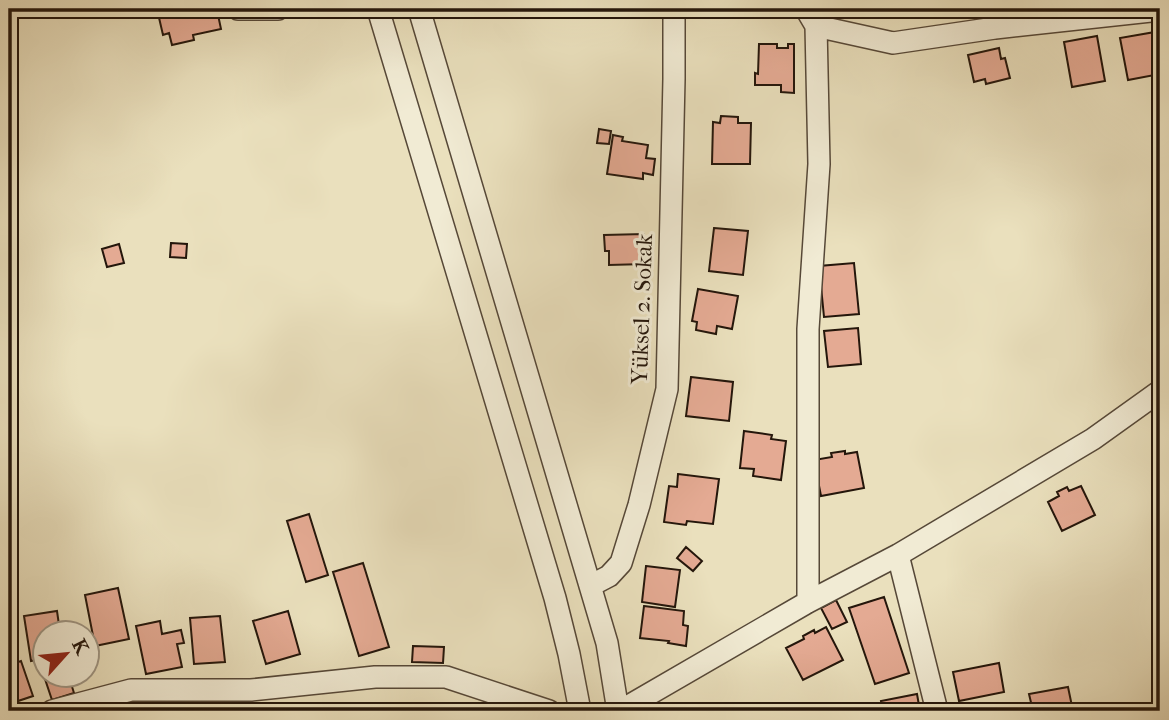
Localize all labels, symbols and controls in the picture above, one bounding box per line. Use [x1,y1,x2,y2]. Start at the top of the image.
street label: Yüksel 2. Sokak [626,232,658,386]
north arrow [32,618,102,688]
text: K [67,636,94,659]

